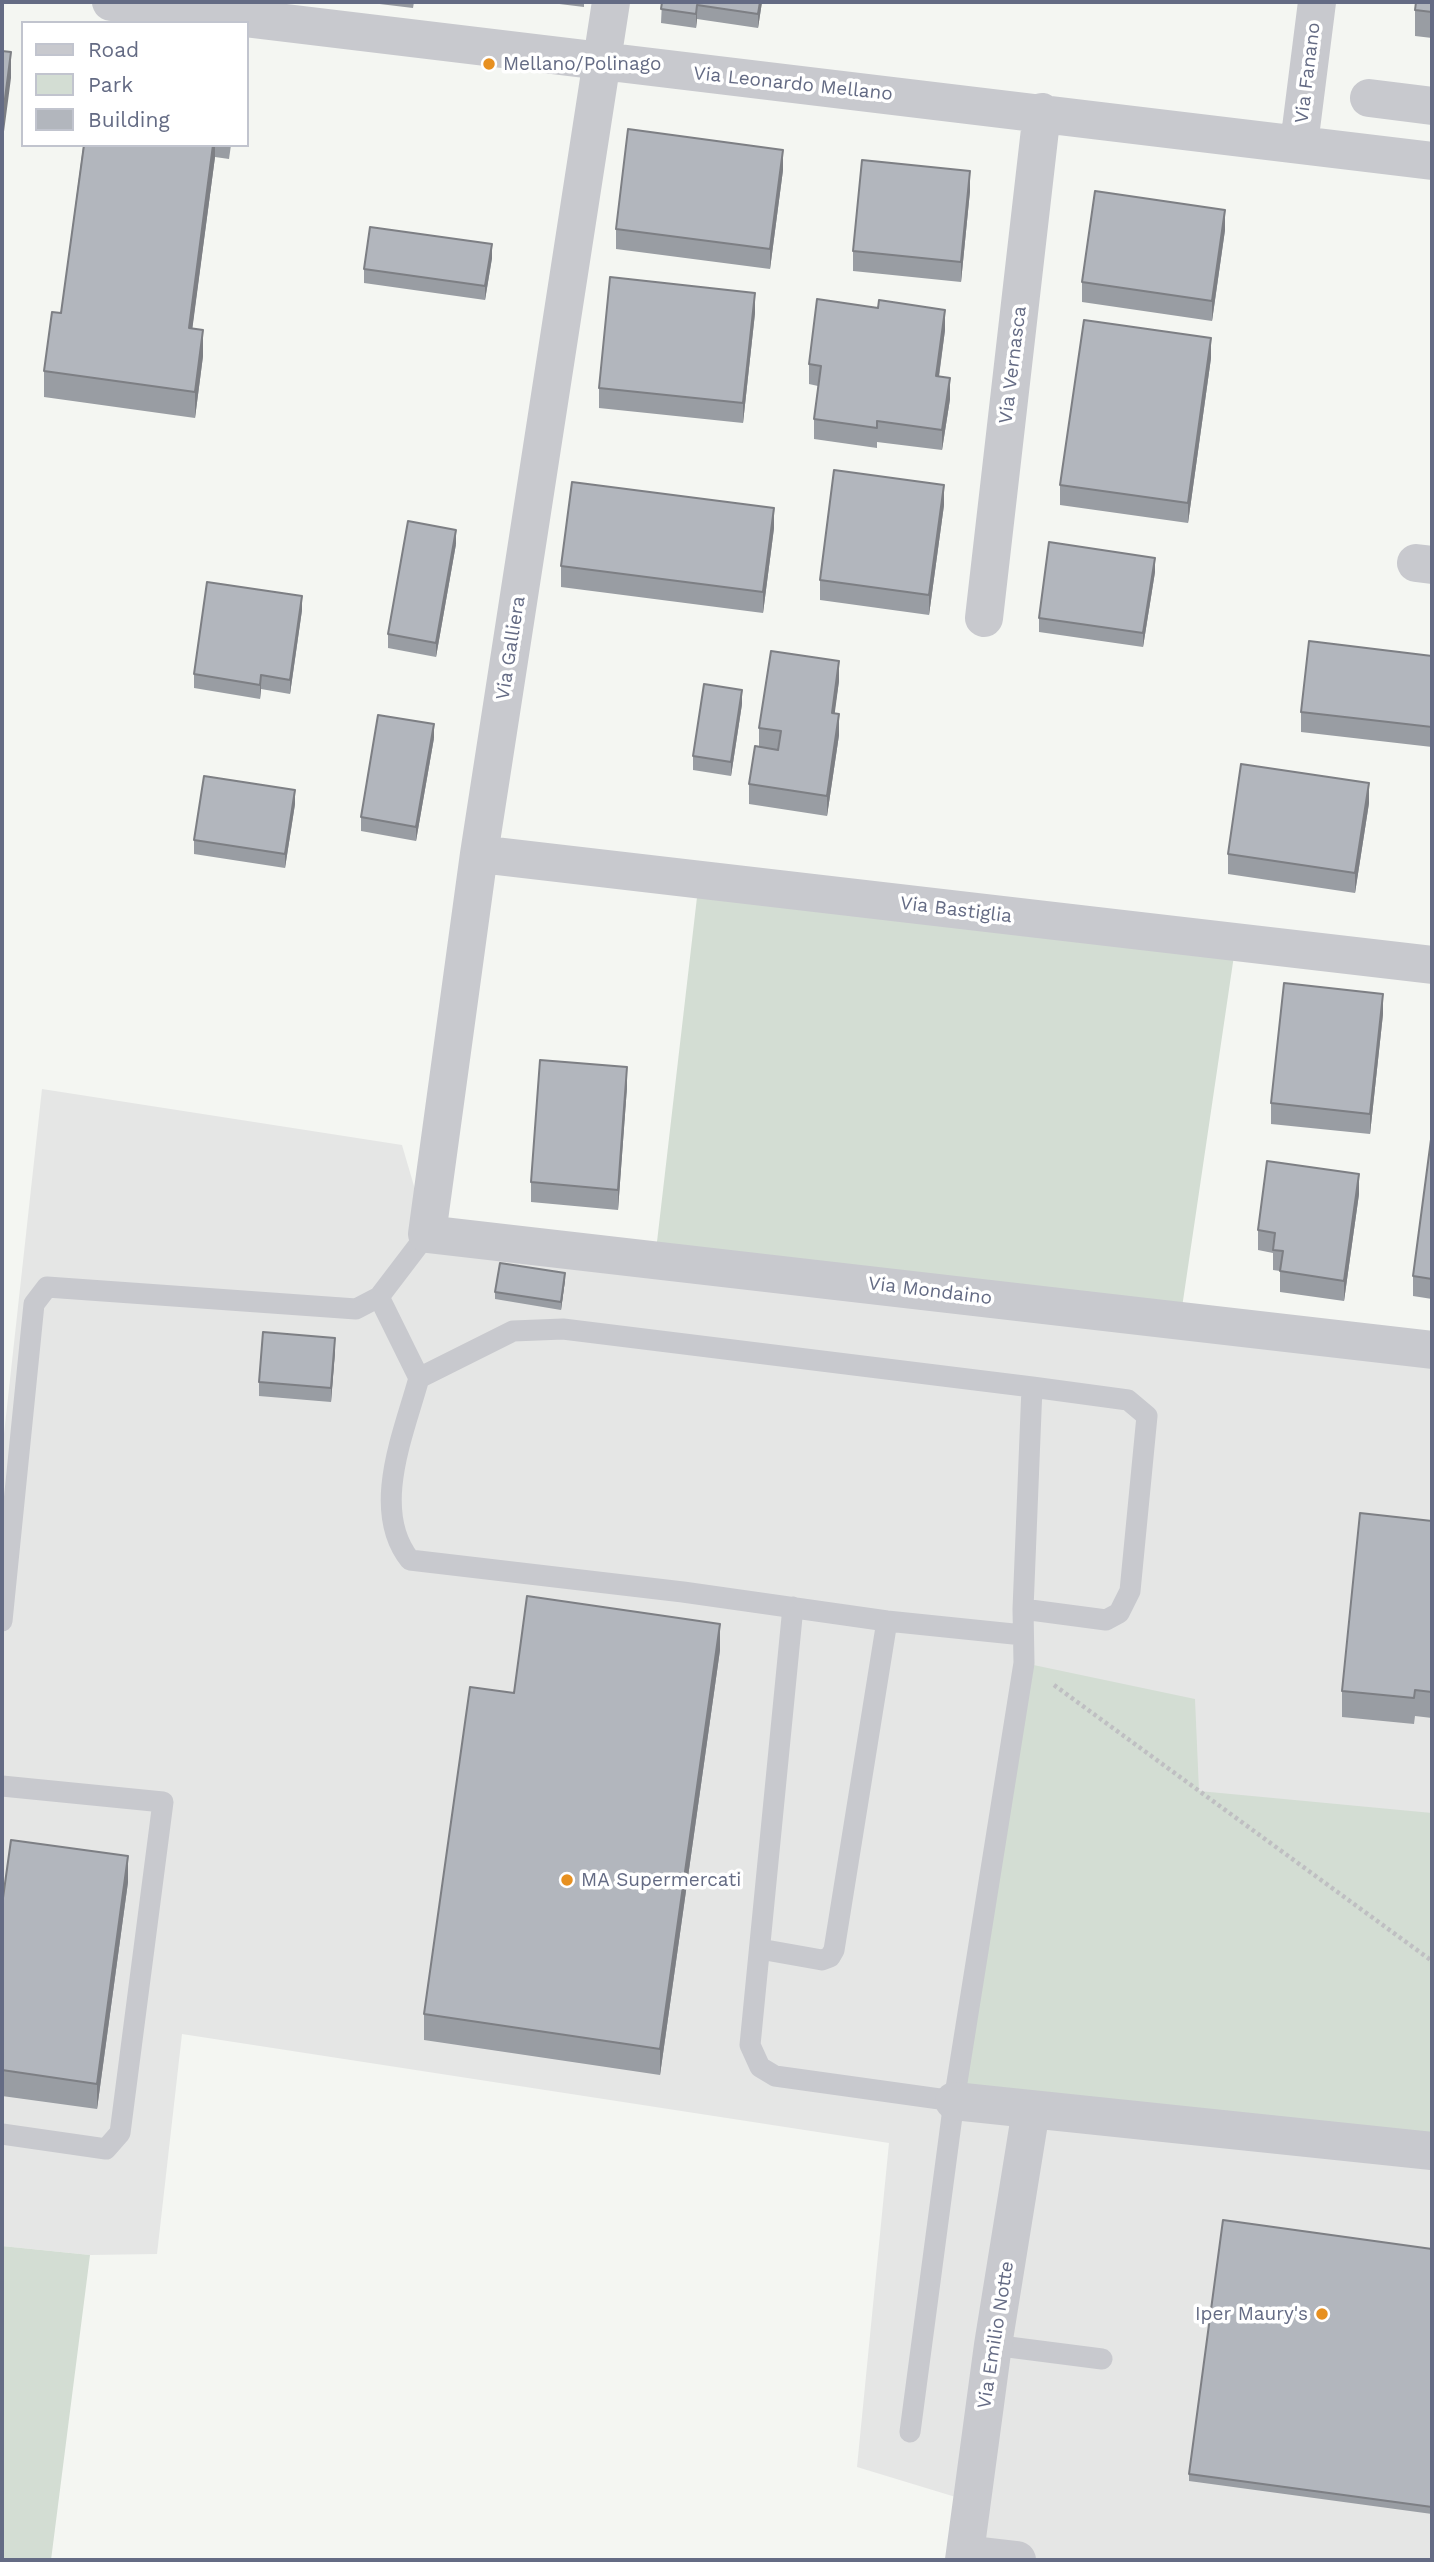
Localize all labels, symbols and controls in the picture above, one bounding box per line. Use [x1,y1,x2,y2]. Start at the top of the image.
legend [21,21,248,147]
street label: Via Fanano [1290,21,1326,125]
text: Road [88,37,139,62]
place label: Mellano/Polinago [503,53,661,75]
marker: Mellano/Polinago [481,56,497,72]
street label: Via Leonardo Mellano [692,62,894,106]
text: Park [88,72,133,97]
text: Building [88,107,170,132]
street label: Via Vernasca [994,305,1032,425]
street label: Via Galliera [492,594,530,702]
street label: Via Bastiglia [899,892,1013,928]
street label: Via Mondaino [867,1272,993,1310]
place label: MA Supermercati [581,1869,741,1891]
marker: MA Supermercati [559,1872,575,1888]
street label: Via Emilio Notte [973,2259,1019,2411]
place label: Iper Maury's [1195,2303,1308,2325]
marker: Iper Maury's [1314,2306,1330,2322]

